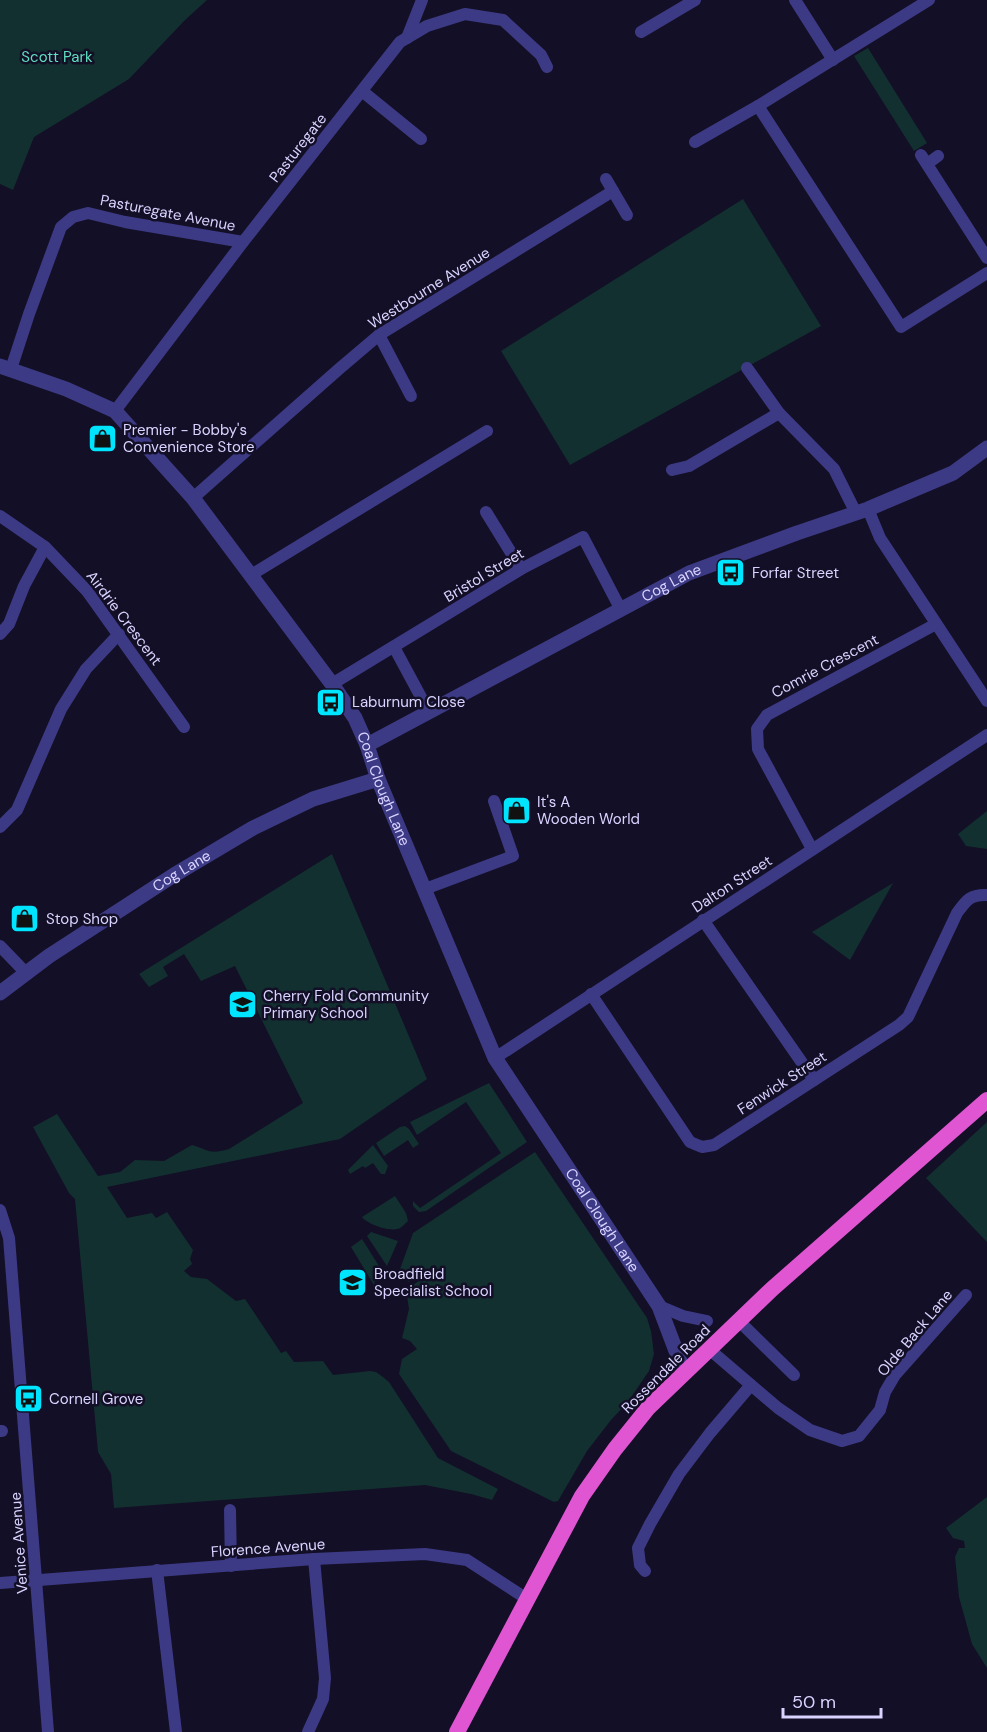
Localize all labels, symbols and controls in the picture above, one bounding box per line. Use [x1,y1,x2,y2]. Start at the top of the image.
park label: Scott Park [21,47,93,67]
street label: Pasturegate [265,109,331,187]
street label: Pasturegate Avenue [99,190,237,236]
street label: Westbourne Avenue [364,242,494,334]
place label: Premier - Bobby's Convenience Store [123,420,255,457]
shop icon: Premier - Bobby's Convenience Store [86,423,118,455]
street label: Bristol Street [440,543,528,607]
bus stop icon: Forfar Street [715,557,747,589]
street label: Cog Lane [638,559,704,607]
place label: Forfar Street [752,563,839,583]
street label: Airdrie Crescent [82,567,166,669]
street label: Comrie Crescent [768,629,882,703]
bus stop icon: Laburnum Close [315,686,347,718]
place label: Laburnum Close [352,692,465,712]
street label: Coal Clough Lane [352,728,415,849]
place label: It's A Wooden World [537,792,640,829]
shop icon: It's A Wooden World [500,795,532,827]
street label: Cog Lane [149,845,214,896]
street label: Dalton Street [688,851,776,917]
shop icon: Stop Shop [9,903,41,935]
place label: Stop Shop [46,909,118,929]
place label: Cherry Fold Community Primary School [263,986,430,1023]
school or university icon: Cherry Fold Community Primary School [226,989,258,1021]
street label: Fenwick Street [734,1047,831,1119]
street label: Coal Clough Lane [561,1164,644,1276]
place label: Broadfield Specialist School [374,1264,492,1301]
school or university icon: Broadfield Specialist School [337,1267,369,1299]
street label: Olde Back Lane [873,1285,957,1381]
street label: Rossendale Road [617,1320,715,1418]
bus stop icon: Cornell Grove [12,1383,44,1415]
place label: Cornell Grove [49,1389,143,1409]
street label: Venice Avenue [5,1491,33,1595]
street label: Florence Avenue [210,1534,326,1562]
scale bar [783,1681,880,1719]
text: 50 m [792,1690,836,1714]

